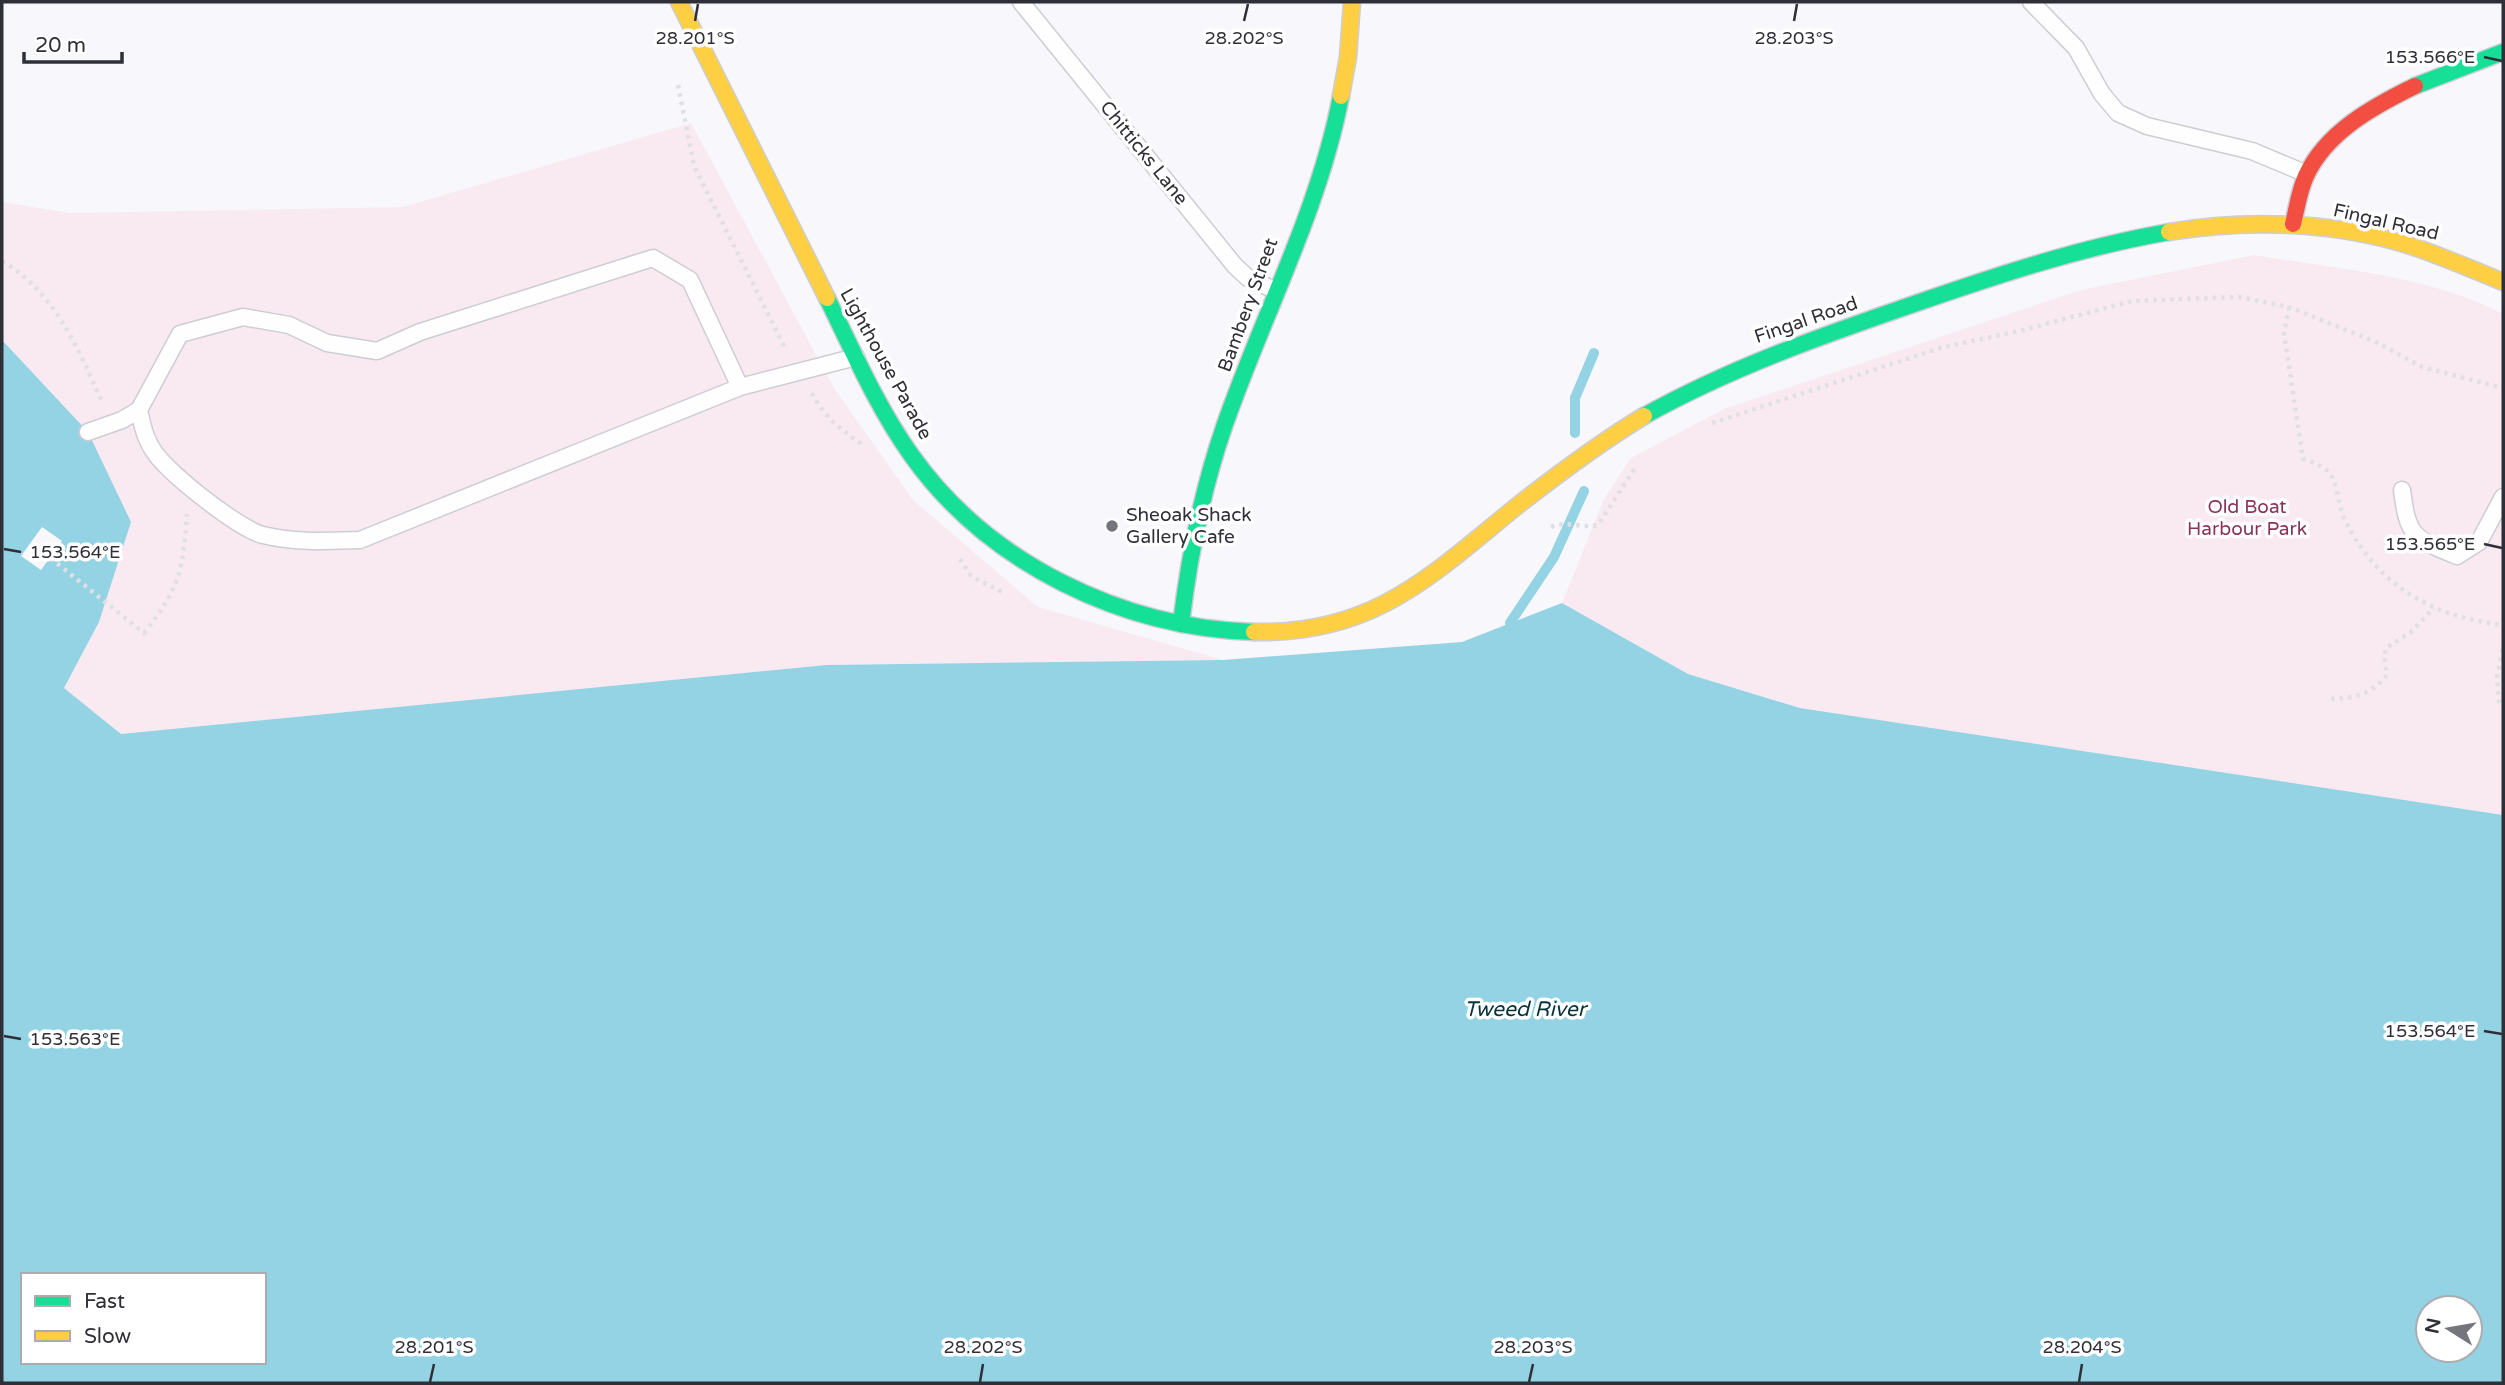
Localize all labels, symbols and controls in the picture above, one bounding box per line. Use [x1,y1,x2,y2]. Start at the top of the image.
scale bar [24,21,122,65]
text: 28.201°S [655,27,735,49]
text: 28.202°S [1204,27,1284,49]
text: 28.203°S [1754,27,1834,49]
text: 20 m [35,33,86,58]
text: 153.566°E [2385,46,2475,68]
street label: Chitticks Lane [1095,97,1193,209]
street label: Fingal Road [2331,199,2441,245]
street label: Bambery Street [1214,235,1282,375]
street label: Lighthouse Parade [835,285,937,443]
street label: Fingal Road [1751,292,1861,348]
park label: Old Boat Harbour Park [2187,496,2307,540]
place label: Sheoak Shack Gallery Cafe [1126,504,1252,548]
marker: Sheoak Shack Gallery Cafe [1104,518,1120,534]
text: 153.565°E [2385,533,2475,555]
text: 153.564°E [30,541,120,563]
water label: Tweed River [1464,997,1589,1022]
text: 153.564°E [2385,1020,2475,1042]
text: 153.563°E [30,1028,120,1050]
legend [21,1273,266,1364]
text: Fast [84,1289,125,1314]
north arrow [2414,1294,2484,1364]
text: N [2421,1316,2446,1336]
text: Slow [84,1324,132,1349]
text: 28.201°S [394,1336,474,1358]
text: 28.202°S [943,1336,1023,1358]
text: 28.203°S [1493,1336,1573,1358]
text: 28.204°S [2042,1336,2122,1358]

